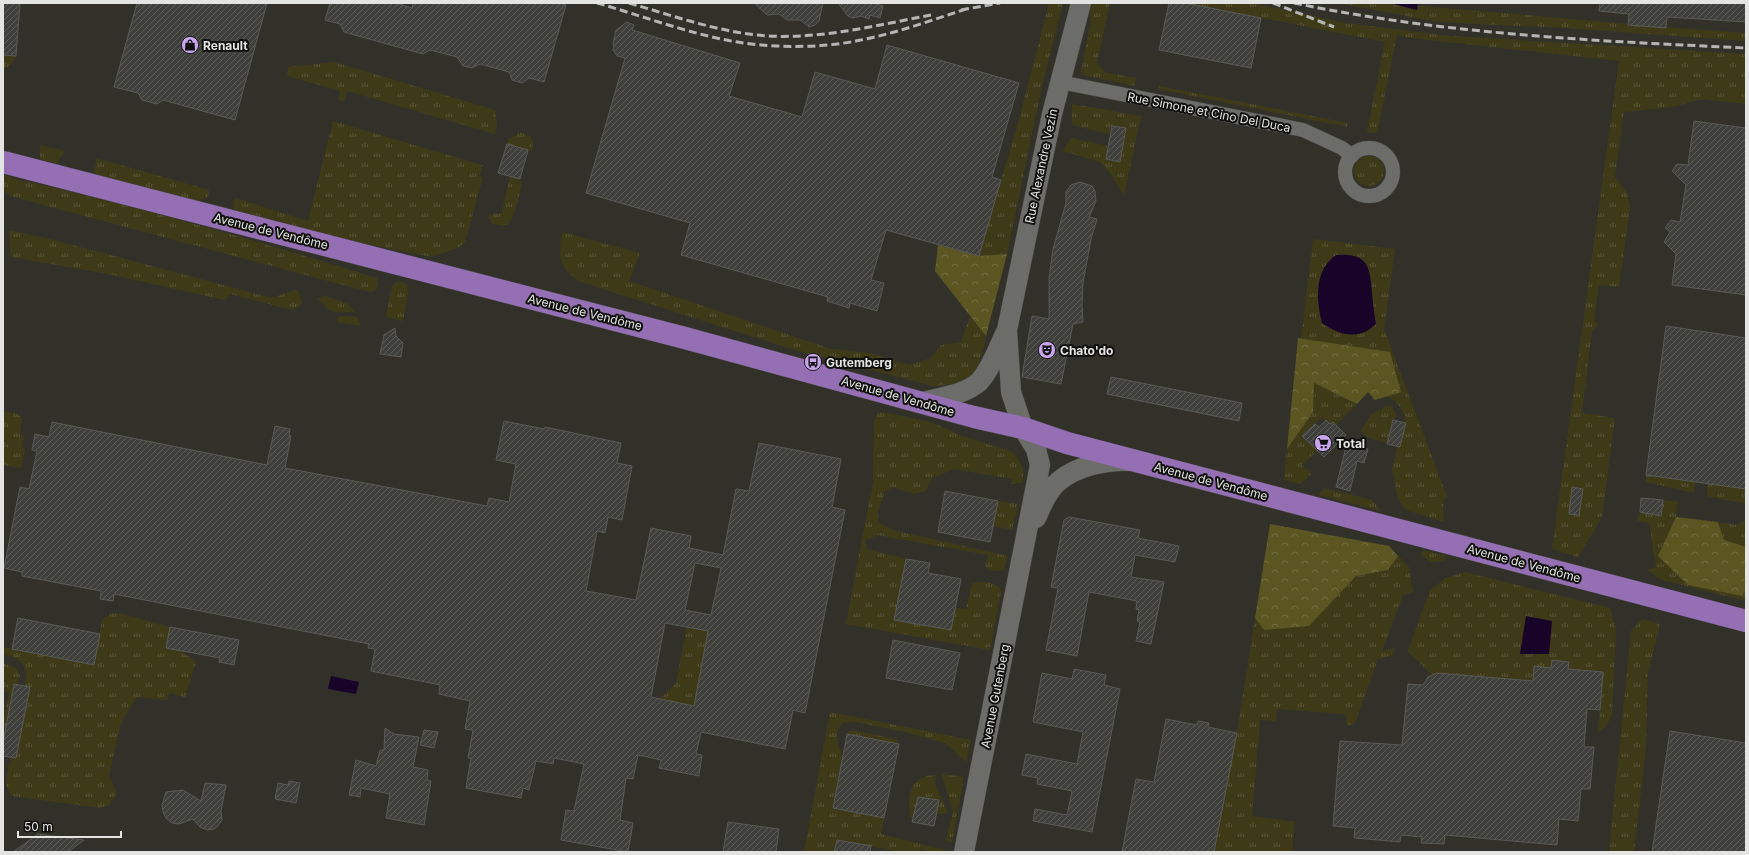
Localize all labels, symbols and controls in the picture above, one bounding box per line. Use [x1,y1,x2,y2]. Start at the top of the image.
shop icon: Renault [180,35,200,55]
place label: Renault [203,38,248,53]
street label: Rue Simone et Cino Del Duca [1126,89,1292,135]
street label: Rue Alexandre Vezin [1022,107,1060,225]
street label: Avenue de Vendôme [212,210,330,252]
street label: Avenue de Vendôme [526,291,644,333]
theatre icon: Chato'do [1037,340,1057,360]
place label: Chato'do [1060,343,1113,358]
bus stop icon: Gutemberg [803,352,823,372]
place label: Gutemberg [826,355,892,370]
street label: Avenue de Vendôme [840,373,956,419]
supermarket icon: Total [1313,433,1333,453]
place label: Total [1336,436,1365,451]
street label: Avenue de Vendôme [1153,459,1269,503]
street label: Avenue de Vendôme [1466,541,1582,585]
street label: Avenue Gutenberg [978,643,1012,749]
scale bar [18,813,121,839]
text: 50 m [24,819,53,834]

